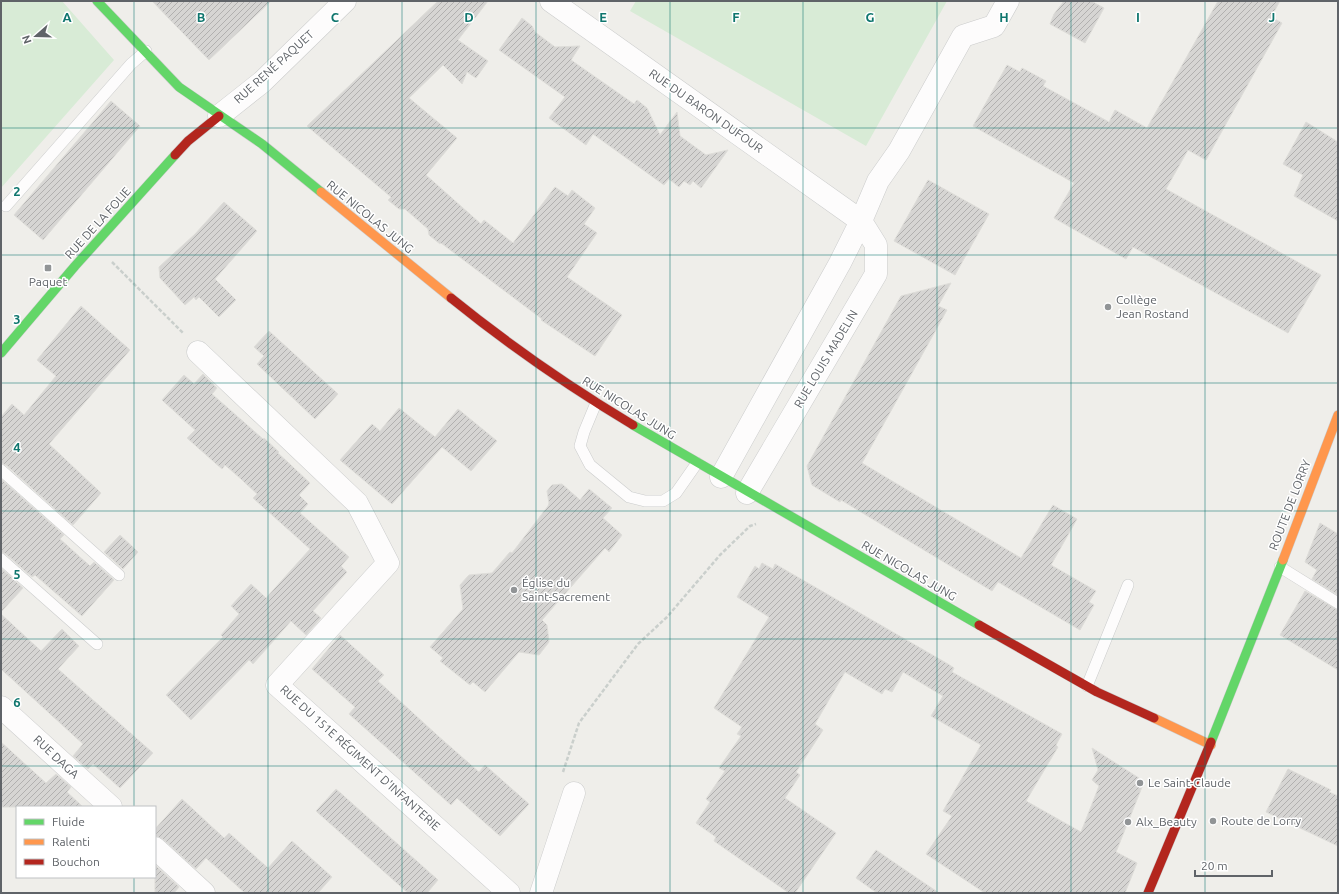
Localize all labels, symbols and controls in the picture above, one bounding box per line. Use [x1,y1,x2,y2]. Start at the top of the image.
text: A [62,10,72,24]
text: B [197,10,206,24]
text: C [331,10,340,24]
text: D [464,10,474,24]
text: E [599,10,607,24]
text: F [732,10,740,24]
text: G [866,10,875,24]
text: H [999,10,1009,24]
text: I [1136,10,1140,24]
text: J [1269,10,1275,24]
north arrow [16,16,56,56]
street label: RUE RENÉ PAQUET [231,27,316,106]
text: N [20,34,34,45]
street label: RUE DU BARON DUFOUR [647,66,766,155]
street label: RUE NICOLAS JUNG [324,178,416,255]
text: 2 [13,184,21,198]
street label: RUE DE LA FOLIE [62,184,133,261]
marker: Paquet [43,263,53,273]
place label: Paquet [29,275,68,288]
place label: Collège Jean Rostand [1116,293,1189,320]
marker: Collège Jean Rostand [1103,302,1113,312]
street label: RUE LOUIS MADELIN [791,308,860,410]
text: 3 [13,312,21,326]
street label: RUE NICOLAS JUNG [580,374,678,442]
text: 4 [13,440,21,454]
street label: ROUTE DE LORRY [1266,458,1313,552]
street label: RUE NICOLAS JUNG [859,538,959,603]
text: 5 [13,567,21,581]
place label: Église du Saint-Sacrement [522,576,610,603]
marker: Église du Saint-Sacrement [509,585,519,595]
street label: RUE DU 151E RÉGIMENT D'INFANTERIE [278,682,443,833]
text: 6 [13,695,21,709]
street label: RUE DAGA [31,732,82,781]
place label: Le Saint-Claude [1148,776,1231,789]
marker: Le Saint-Claude [1135,778,1145,788]
legend [16,806,156,878]
place label: Route de Lorry [1221,814,1301,827]
text: Fluide [52,815,85,828]
place label: Alx_Beauty [1136,815,1197,828]
marker: Route de Lorry [1208,816,1218,826]
marker: Alx_Beauty [1123,817,1133,827]
text: Ralenti [52,835,90,848]
scale bar [1195,852,1272,878]
text: Bouchon [52,855,100,868]
text: 20 m [1201,859,1228,872]

